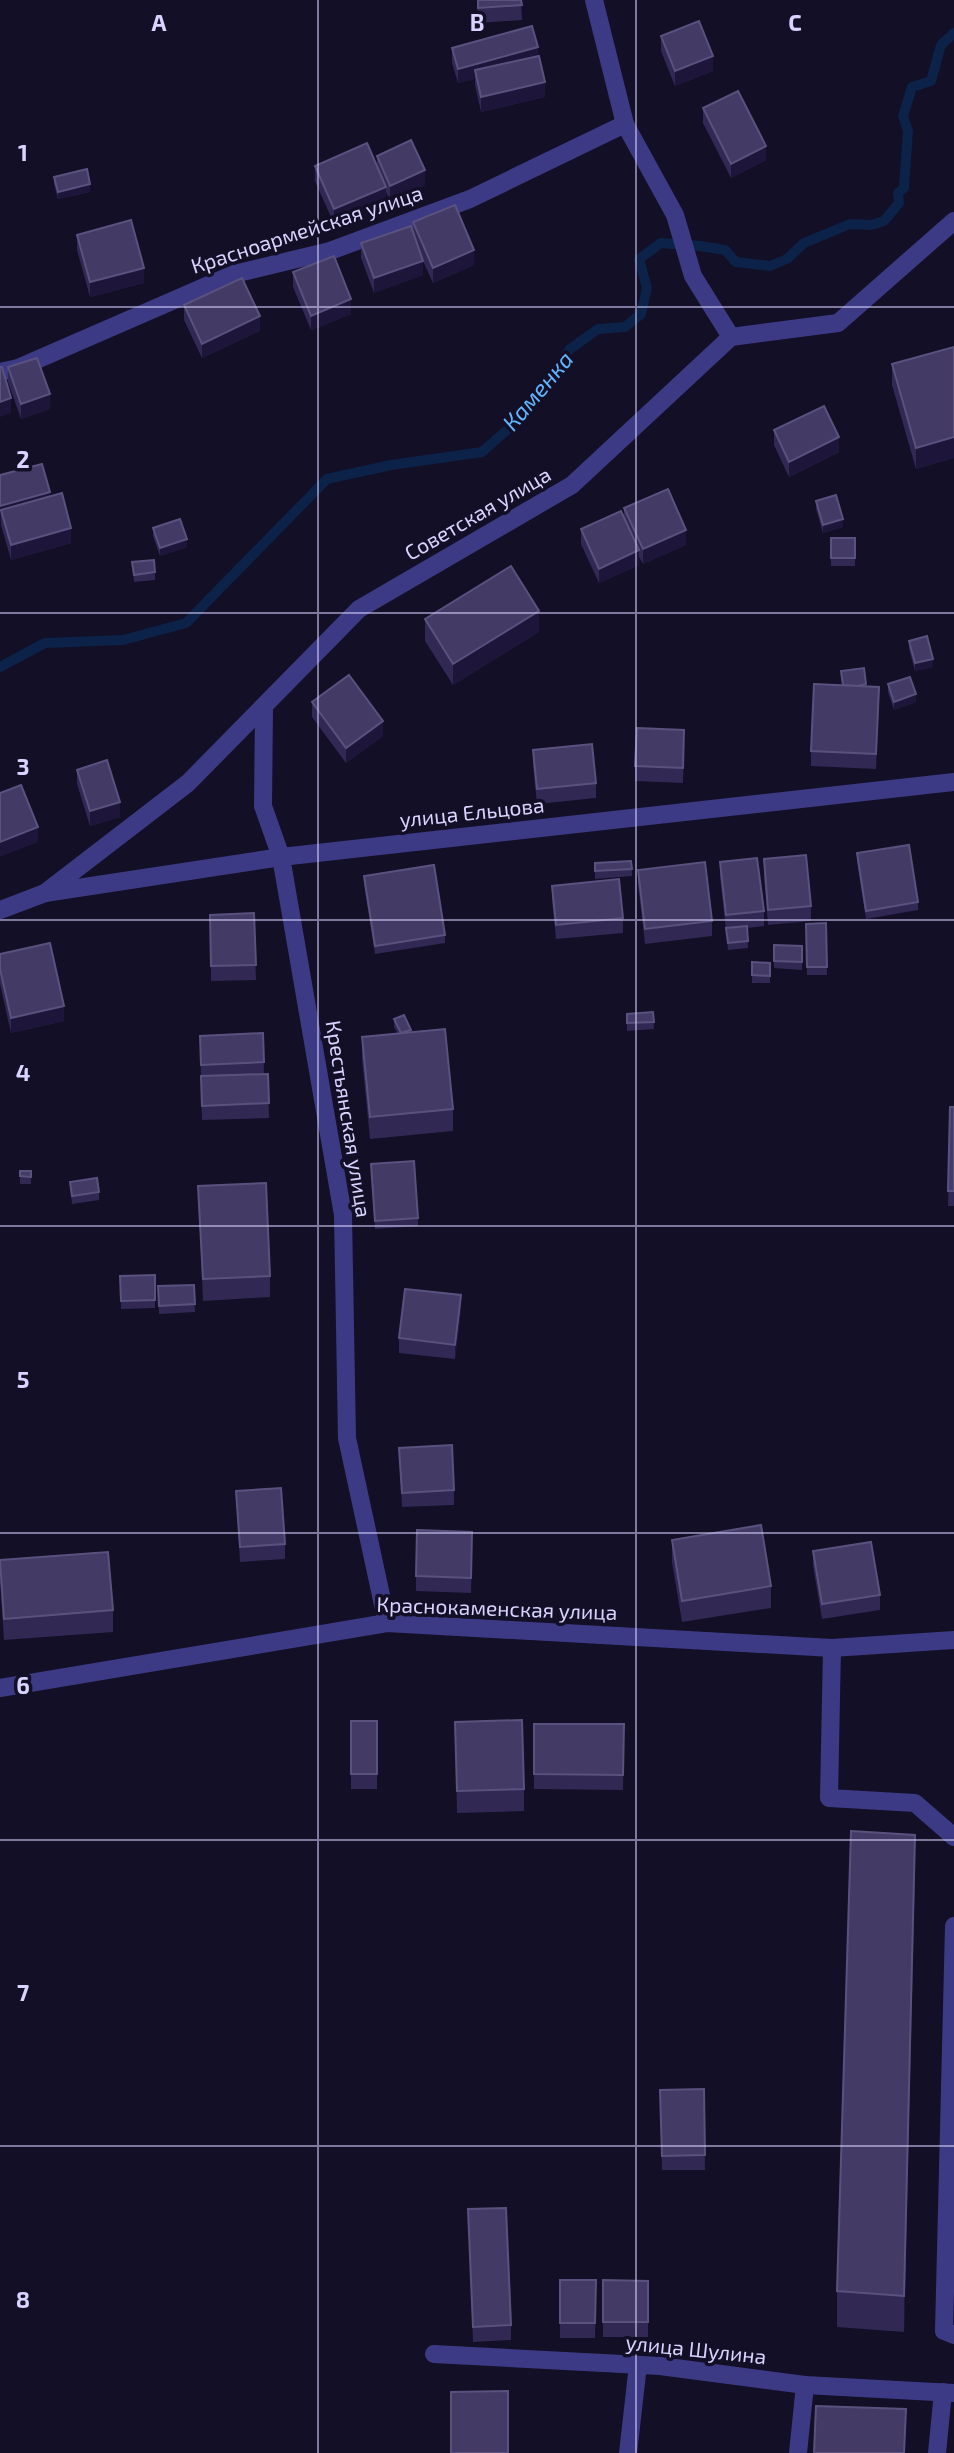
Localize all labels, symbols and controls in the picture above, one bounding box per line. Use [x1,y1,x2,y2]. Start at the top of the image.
text: A [151,8,167,36]
text: B [470,8,484,36]
text: C [788,8,802,36]
text: 1 [18,138,28,166]
street label: Красноармейская улица [188,179,426,279]
water label: Каменка [496,345,578,436]
text: 2 [16,445,30,473]
street label: Советская улица [400,461,555,565]
text: 3 [16,752,30,780]
street label: улица Ельцова [398,791,546,833]
street label: Крестьянская улица [321,1018,377,1219]
text: 4 [16,1058,30,1086]
text: 5 [17,1365,29,1393]
street label: Краснокаменская улица [376,1591,618,1625]
text: 6 [16,1671,30,1699]
text: 7 [17,1978,29,2006]
text: 8 [16,2285,30,2313]
street label: улица Шулина [625,2329,768,2369]

